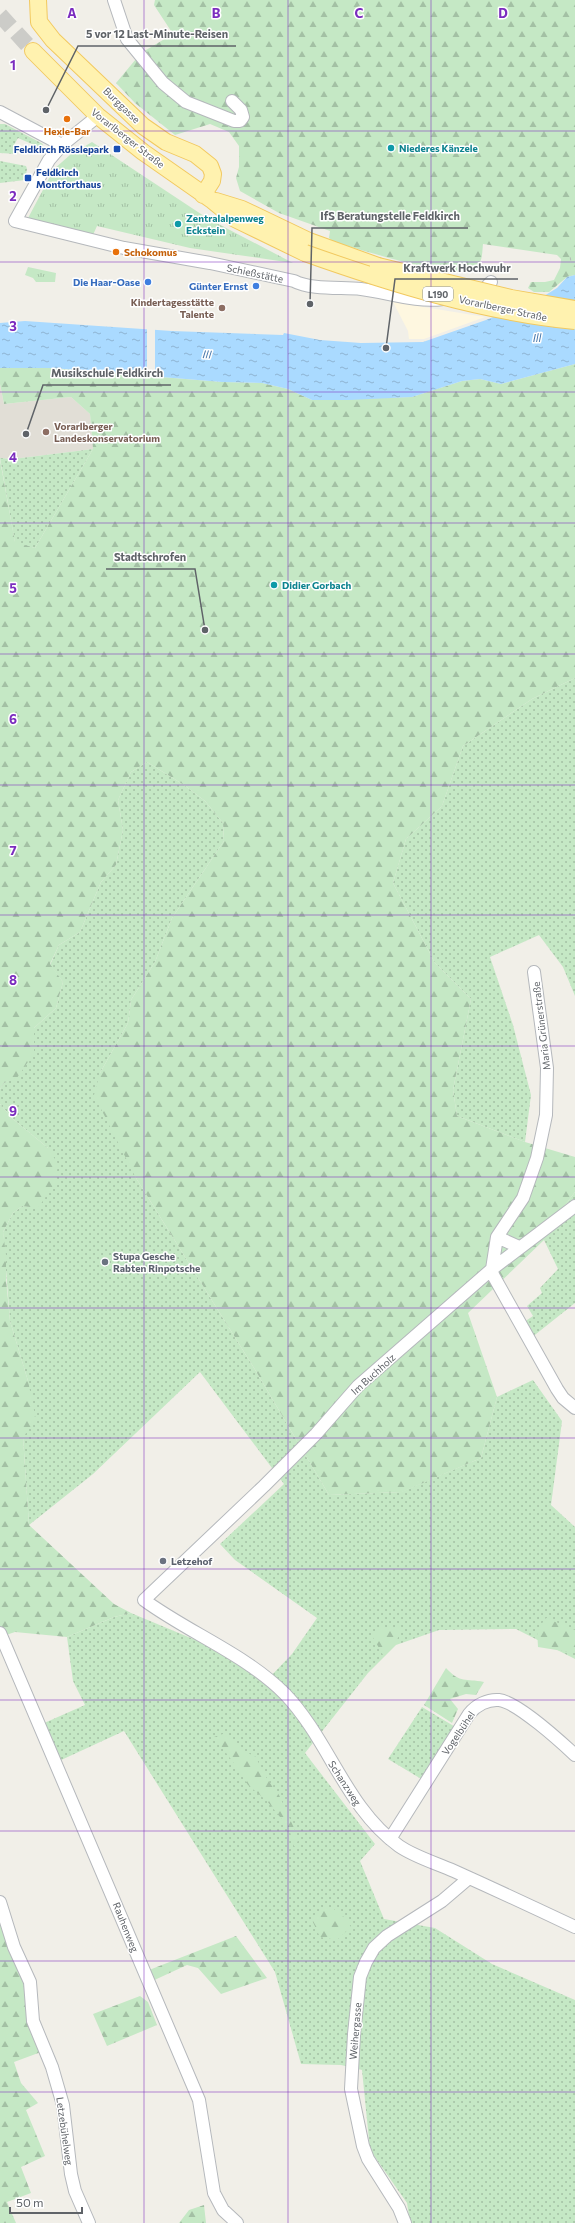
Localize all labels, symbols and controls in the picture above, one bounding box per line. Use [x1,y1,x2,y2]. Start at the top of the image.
text: A [67,5,77,21]
text: B [212,5,221,21]
text: C [355,5,364,21]
text: D [498,5,508,21]
callout: 5 vor 12 Last-Minute-Reisen [78,23,236,46]
text: 5 vor 12 Last-Minute-Reisen [86,27,228,40]
text: 1 [10,57,16,73]
street label: Burggasse [101,85,143,125]
street label: Vorarlberger Straße [89,106,167,170]
marker: Hexle-Bar [62,114,72,124]
place label: Hexle-Bar [44,125,90,137]
place label: Niederes Känzele [399,142,478,154]
place label: Feldkirch Rösslepark [14,143,109,155]
marker: Niederes Känzele [386,143,396,153]
marker: Feldkirch Rösslepark [112,144,122,154]
place label: Feldkirch Montforthaus [36,166,102,190]
marker: Feldkirch Montforthaus [23,173,33,183]
text: 2 [9,188,17,204]
callout: IfS Beratungstelle Feldkirch [312,205,468,228]
text: IfS Beratungstelle Feldkirch [320,209,460,222]
place label: Zentralalpenweg Eckstein [186,212,264,236]
marker: Zentralalpenweg Eckstein [173,219,183,229]
place label: Schokomus [124,246,177,258]
marker: Schokomus [111,247,121,257]
callout: Kraftwerk Hochwuhr [395,256,518,279]
street label: Schießstätte [226,261,284,285]
text: Kraftwerk Hochwuhr [403,261,511,274]
place label: Die Haar-Oase [73,276,140,288]
marker: Die Haar-Oase [143,277,153,287]
place label: Günter Ernst [189,280,248,292]
marker: Günter Ernst [251,281,261,291]
road number: L190 [423,287,453,301]
street label: Vorarlberger Straße [458,293,548,323]
place label: Kindertagesstätte Talente [131,296,214,320]
marker: Kindertagesstätte Talente [217,303,227,313]
text: 3 [9,318,17,334]
water label: Ill [533,331,542,344]
water label: Ill [202,347,212,361]
callout: Musikschule Feldkirch [43,362,171,385]
text: Musikschule Feldkirch [51,366,163,379]
place label: Vorarlberger Landeskonservatorium [54,420,160,444]
marker: Vorarlberger Landeskonservatorium [41,427,51,437]
text: 4 [9,449,17,465]
callout: Stadtschrofen [106,546,195,569]
text: Stadtschrofen [114,550,186,563]
place label: Didier Gorbach [282,579,351,591]
text: 5 [9,580,17,596]
marker: Didier Gorbach [269,580,279,590]
text: 6 [9,711,17,727]
text: 7 [9,842,17,858]
text: 8 [9,972,17,988]
street label: Maria Grünerstraße [530,981,552,1071]
text: 9 [9,1103,17,1119]
place label: Stupa Gesche Rabten Rinpotsche [113,1250,200,1274]
marker: Stupa Gesche Rabten Rinpotsche [100,1257,110,1267]
street label: Im Buchholz [348,1351,398,1397]
place label: Letzehof [171,1555,213,1567]
marker: Letzehof [158,1556,168,1566]
street label: Vogelbühel [439,1709,477,1757]
street label: Schanzweg [326,1758,364,1808]
street label: Rauhenweg [111,1900,142,1954]
street label: Weihergasse [347,2002,363,2060]
street label: Letzebühelweg [54,2096,76,2166]
scale bar [10,2189,82,2215]
text: 50 m [16,2195,44,2209]

